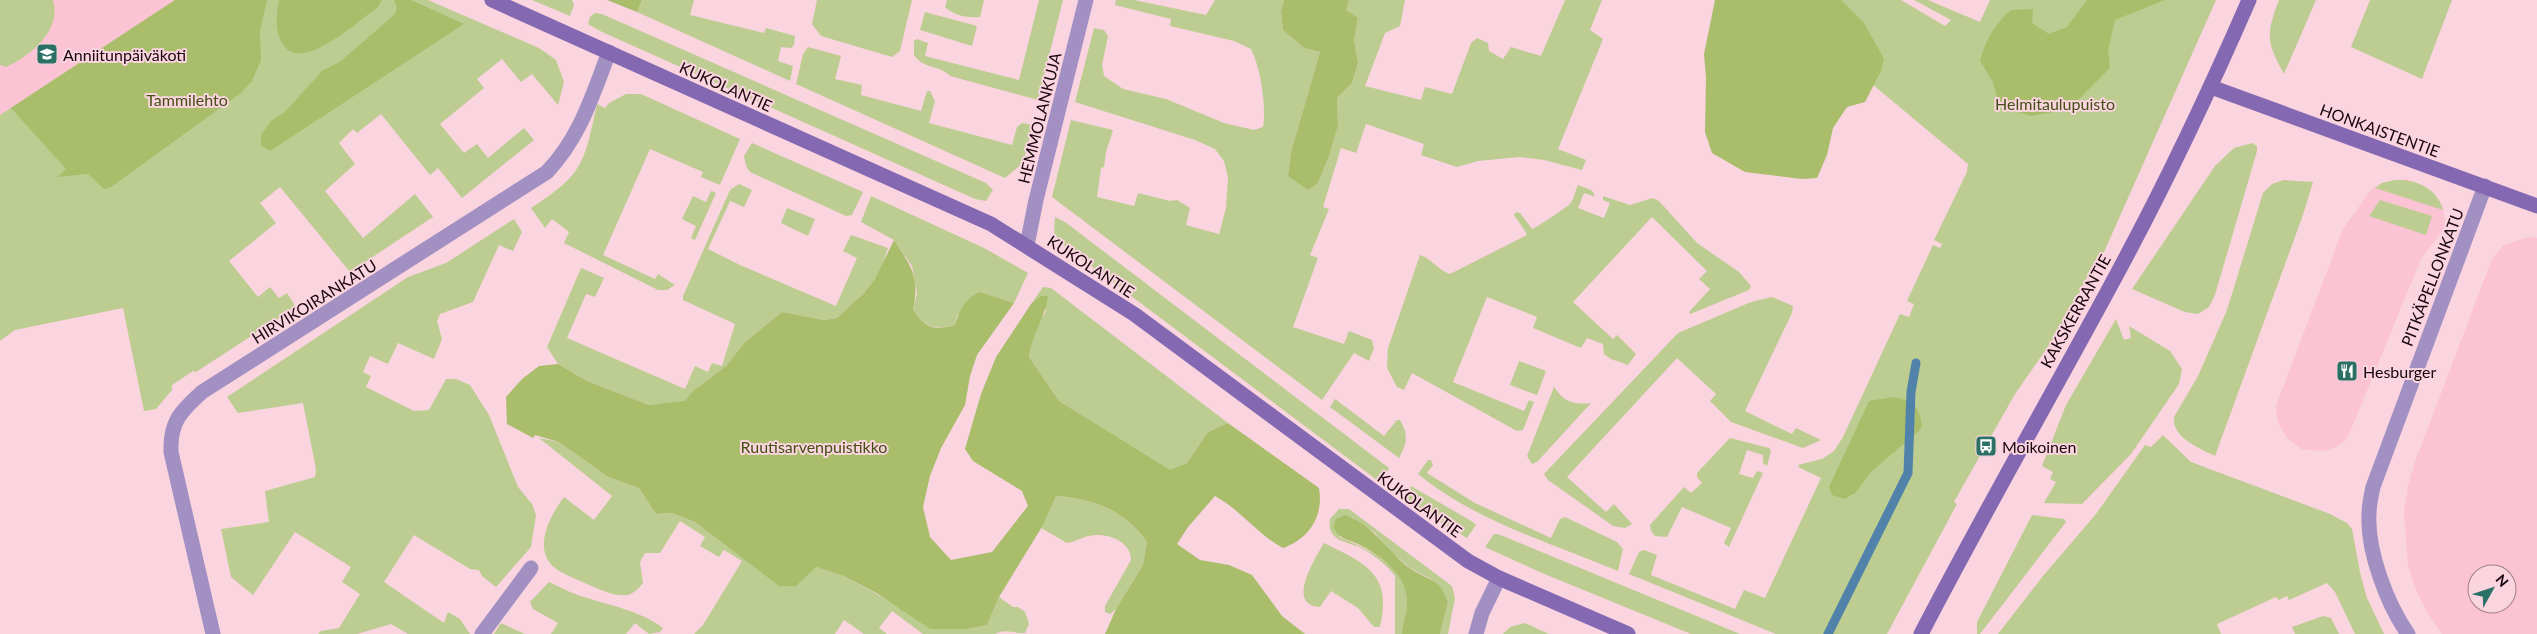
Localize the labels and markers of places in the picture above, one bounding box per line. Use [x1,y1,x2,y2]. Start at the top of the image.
school or university icon: Anniitunpäiväkoti [35,42,59,66]
place label: Anniitunpäiväkoti [63,45,186,64]
restaurant icon: Hesburger [2335,359,2359,383]
place label: Hesburger [2363,362,2437,381]
bus stop icon: Moikoinen [1974,434,1998,458]
place label: Moikoinen [2002,437,2076,456]

